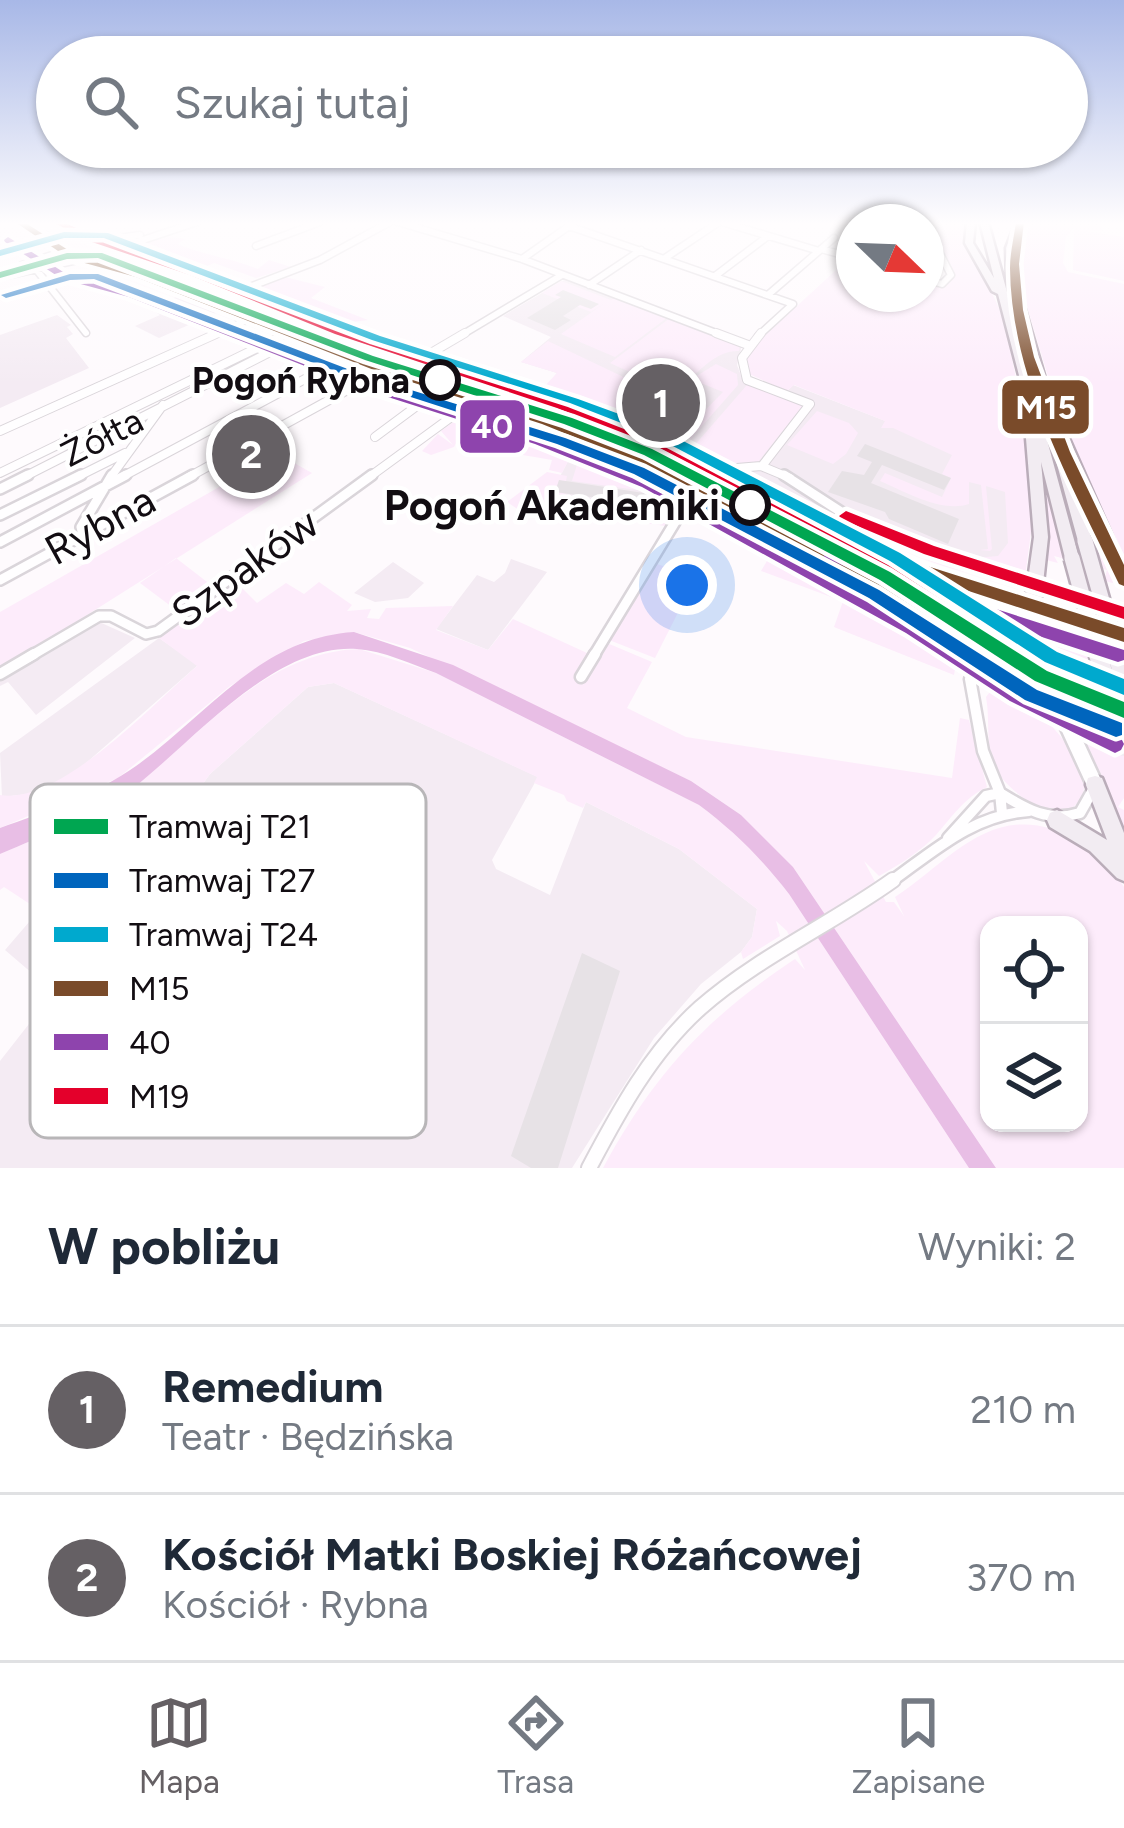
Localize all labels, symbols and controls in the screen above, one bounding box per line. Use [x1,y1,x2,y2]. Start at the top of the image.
search box [36,36,1088,168]
icon: search [78,69,144,135]
text: Szukaj tutaj [174,75,410,129]
north arrow [836,204,944,312]
pin: 1 [622,358,700,448]
place label: Pogoń Rybna [192,359,410,402]
marker: Pogoń Rybna [421,361,459,399]
line badge: M15 [1000,378,1091,436]
text: M15 [1015,388,1077,427]
street label: Żółta [54,398,150,476]
line badge: 40 [458,398,527,455]
text: 40 [471,407,513,446]
pin: 2 [212,409,290,499]
street label: Rybna [36,474,164,576]
place label: Pogoń Akademiki [384,480,720,531]
marker: Pogoń Akademiki [731,486,769,524]
street label: Szpaków [162,498,329,638]
your location [657,555,717,615]
legend [30,784,426,1138]
text: Tramwaj T21 [129,807,311,846]
text: Tramwaj T27 [129,861,315,900]
text: Tramwaj T24 [129,915,318,954]
map controls [980,916,1088,1132]
button: locate [980,916,1088,1024]
text: M15 [129,969,190,1008]
text: 40 [129,1023,171,1062]
button: layers [980,1024,1088,1132]
text: M19 [129,1077,189,1116]
text: W pobliżu [48,1216,280,1277]
text: Wyniki: 2 [918,1223,1076,1270]
text: Remedium [162,1359,384,1413]
text: 1 [79,1386,95,1433]
text: 210 m [970,1386,1076,1433]
text: Teatr · Będzińska [162,1413,454,1460]
text: Kościół Matki Boskiej Różańcowej [162,1527,862,1581]
text: 2 [76,1554,98,1601]
text: 370 m [966,1554,1076,1601]
text: Kościół · Rybna [162,1581,429,1628]
tab: Mapa [139,1690,220,1801]
tab: Trasa [497,1690,574,1801]
tab: Zapisane [851,1690,985,1801]

